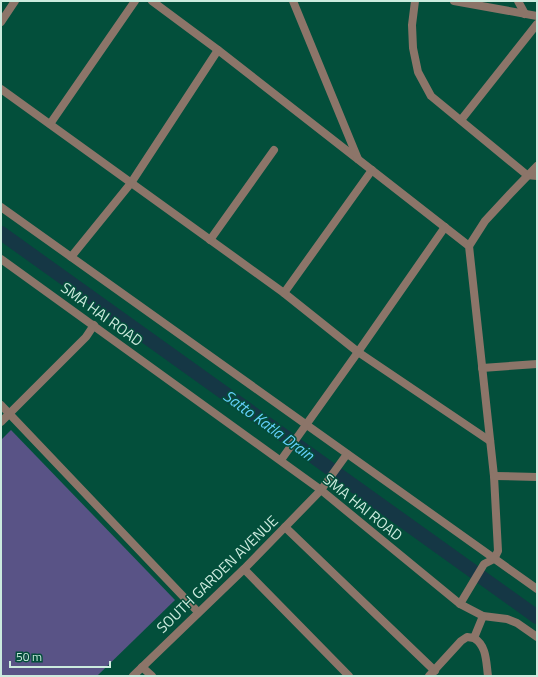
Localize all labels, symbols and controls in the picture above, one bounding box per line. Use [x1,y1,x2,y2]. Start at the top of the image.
street label: SMA HAI ROAD [56,276,148,352]
water label: Satto Katla Drain [218,384,320,467]
street label: SMA HAI ROAD [318,468,408,546]
street label: SOUTH GARDEN AVENUE [151,510,283,638]
scale bar [10,643,110,669]
text: 50 m [16,647,42,666]

